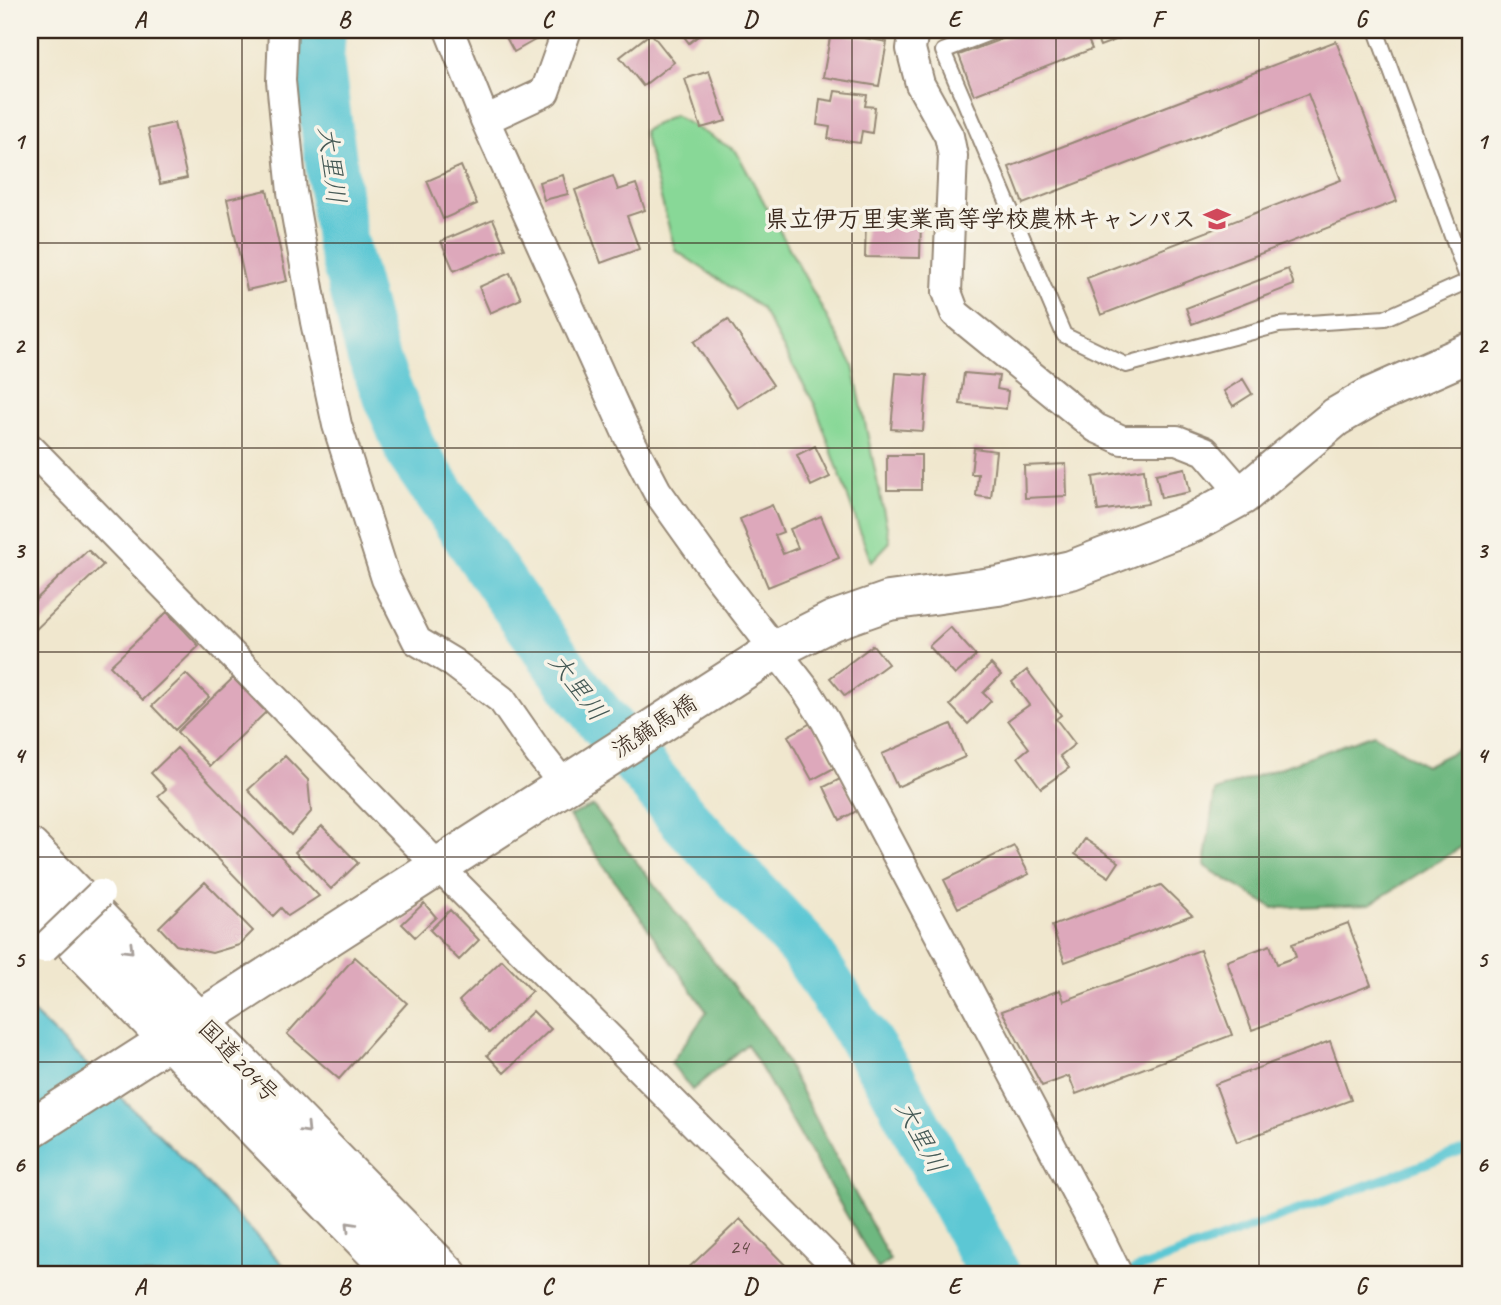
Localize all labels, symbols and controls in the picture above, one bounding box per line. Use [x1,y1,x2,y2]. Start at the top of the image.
text: A [134,5,148,34]
text: B [338,5,352,34]
text: C [542,5,556,34]
text: D [743,5,759,34]
text: E [948,5,964,34]
text: F [1152,5,1168,34]
text: G [1355,5,1370,34]
water label: 大里川 [311,124,353,206]
text: 1 [14,127,27,156]
text: 1 [1477,127,1490,156]
place label: 県立伊万里実業高等学校農林キャンパス [765,204,1196,234]
school or university icon: 県立伊万里実業高等学校農林キャンパス [1202,204,1232,234]
text: 2 [14,331,27,360]
text: 2 [1477,331,1490,360]
text: 3 [14,536,27,565]
text: 3 [1477,536,1490,565]
water label: 大里川 [541,646,615,728]
street label: 流鏑馬橋 [606,687,702,765]
text: 4 [14,741,27,770]
text: 4 [1477,741,1490,770]
one-way arrow [121,941,134,954]
text: 5 [14,945,26,974]
text: 5 [1477,945,1489,974]
street label: 国道204号 [192,1013,286,1109]
water label: 大里川 [888,1095,954,1179]
one-way arrow [297,1121,310,1134]
text: 6 [14,1150,27,1179]
text: 6 [1477,1150,1490,1179]
one-way arrow [346,1221,359,1234]
house number: 24 [730,1234,751,1260]
text: A [134,1272,148,1301]
text: B [338,1272,352,1301]
text: C [542,1272,556,1301]
text: D [743,1272,759,1301]
text: E [948,1272,964,1301]
text: F [1152,1272,1168,1301]
text: G [1355,1272,1370,1301]

